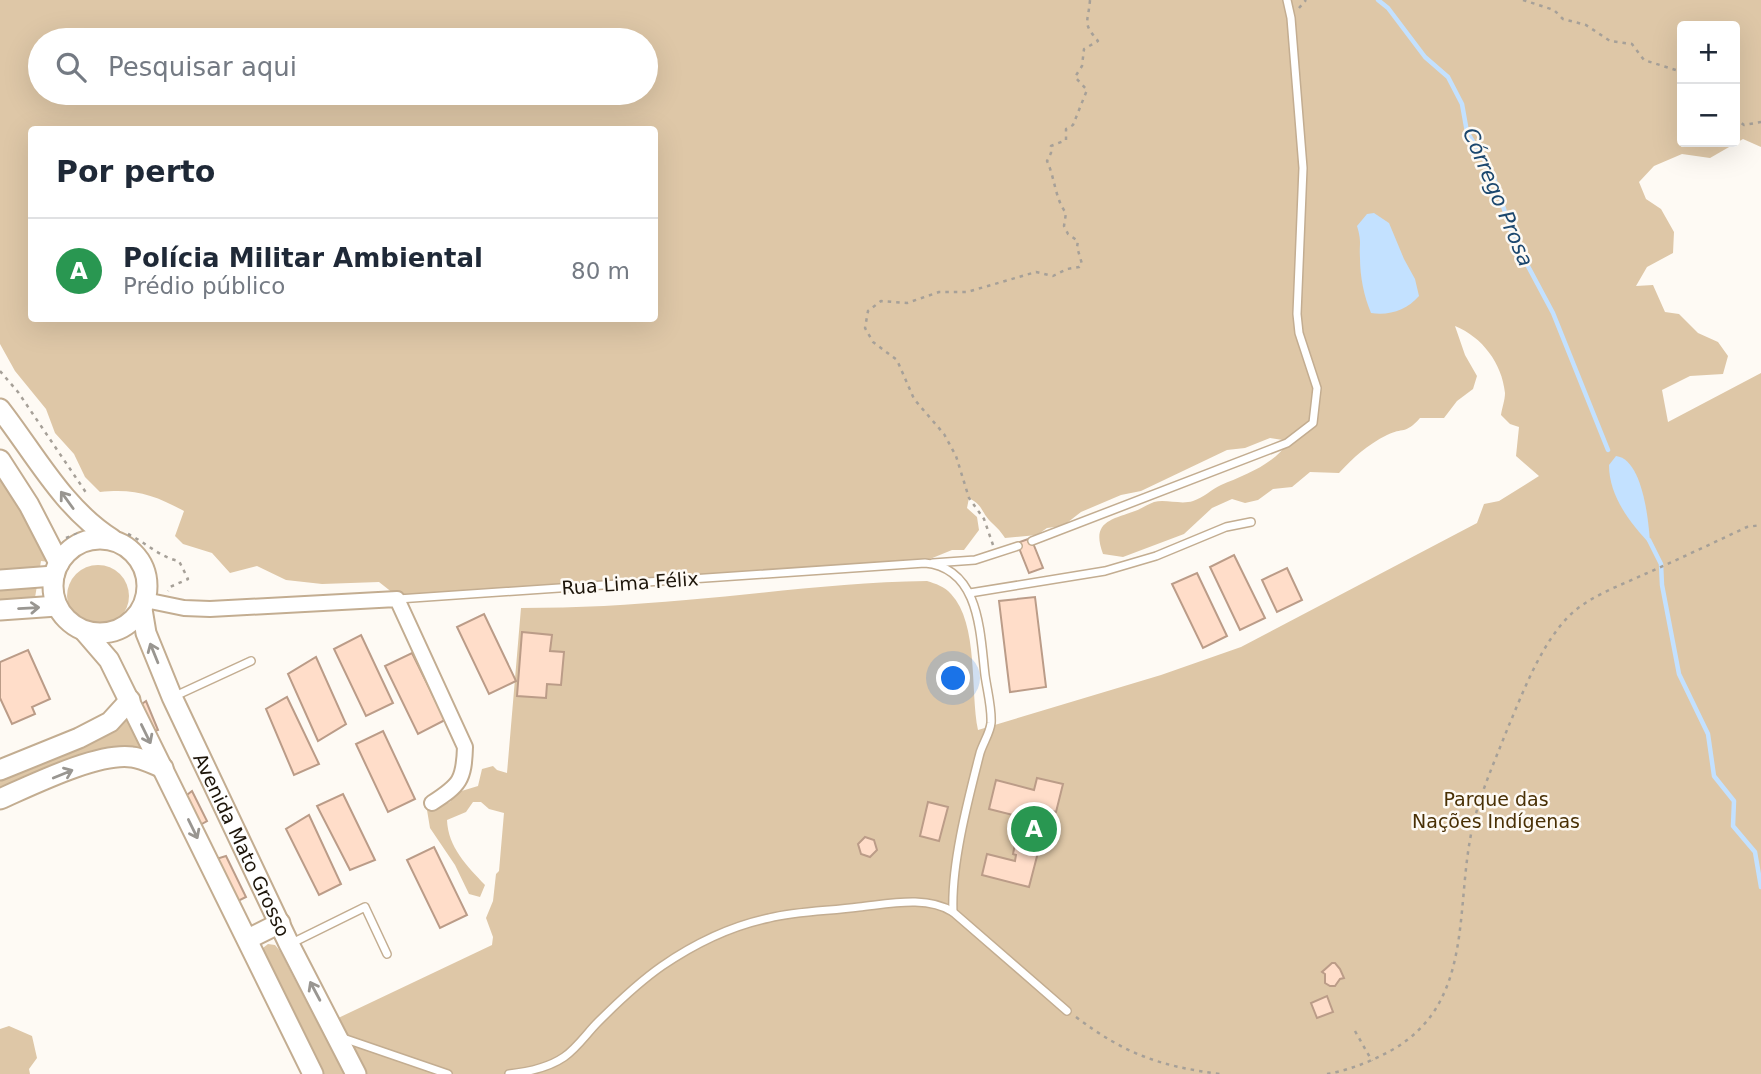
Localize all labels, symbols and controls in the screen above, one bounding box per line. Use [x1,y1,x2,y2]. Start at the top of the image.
map controls [1677,21,1740,147]
button: + [1677,21,1740,84]
search box [28,28,658,105]
icon: search [52,48,90,86]
text: Pesquisar aqui [108,52,297,82]
button: − [1677,84,1740,147]
water label: Córrego Prosa [1458,124,1538,270]
text: Por perto [56,154,215,189]
text: Polícia Militar Ambiental [123,243,483,273]
text: A [70,258,88,284]
text: 80 m [571,258,630,284]
text: Prédio público [123,273,285,299]
one-way arrow [60,491,74,510]
street label: Rua Lima Félix [561,567,699,599]
one-way arrow [17,601,40,614]
one-way arrow [147,643,160,664]
your location [936,661,970,695]
one-way arrow [140,723,154,744]
street label: Avenida Mato Grosso [189,750,295,940]
one-way arrow [52,766,74,779]
park label: Parque das Nações Indígenas [1412,788,1580,832]
pin: A [1011,803,1057,855]
one-way arrow [187,818,201,839]
one-way arrow [307,981,321,1002]

